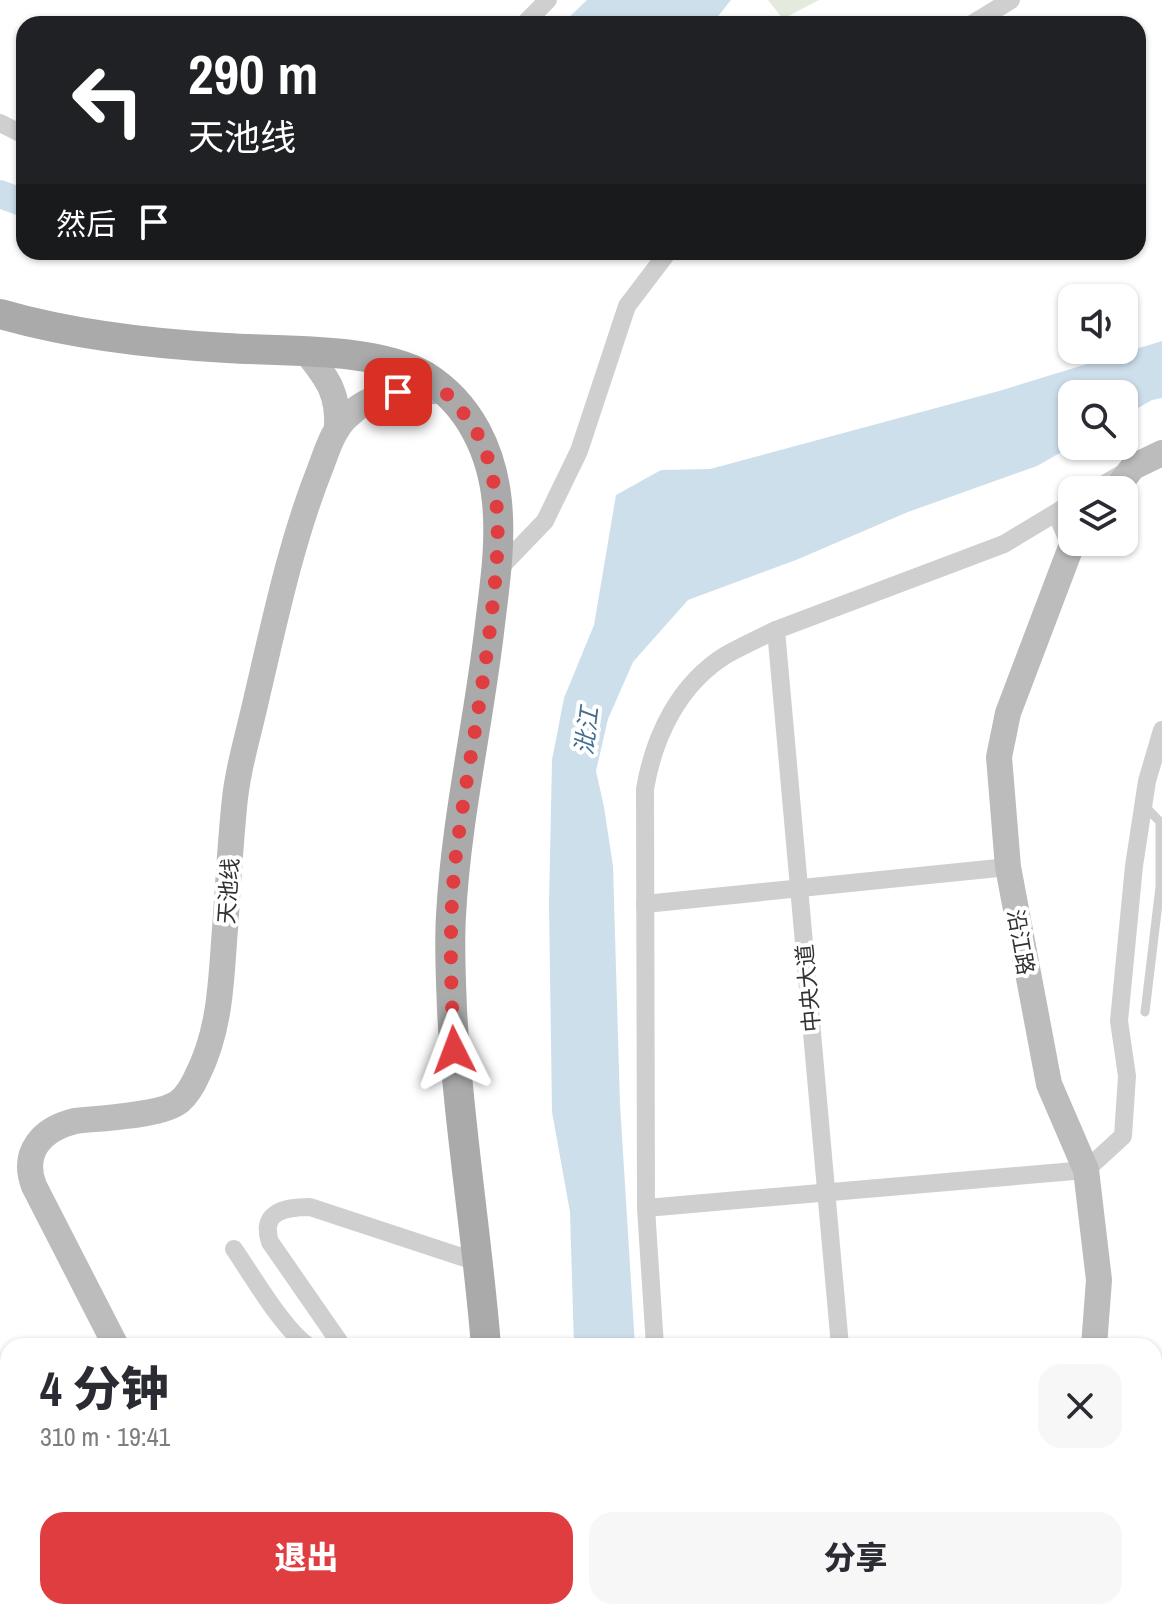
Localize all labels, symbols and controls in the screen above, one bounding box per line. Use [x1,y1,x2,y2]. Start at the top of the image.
text: 290 m [188,36,318,111]
icon: left [56,48,160,152]
text: 天池线 [188,113,296,161]
icon: arrive [132,200,176,244]
text: 然后 [56,204,116,244]
map controls [1058,284,1138,556]
button: sound [1058,284,1138,364]
pin [364,358,432,426]
icon: arrive [376,370,420,414]
button: search [1058,380,1138,460]
button: layers [1058,476,1138,556]
water label: 沘江 [567,702,605,757]
street label: 天池线 [211,857,245,925]
street label: 沿江路 [1000,907,1042,977]
street label: 中央大道 [789,943,827,1033]
position arrow [412,1008,496,1092]
text: 4 分钟 [40,1356,169,1421]
button: close [1038,1364,1122,1448]
text: 310 m · 19:41 [40,1419,170,1454]
button: 退出 [40,1512,573,1604]
button: 分享 [589,1512,1122,1604]

